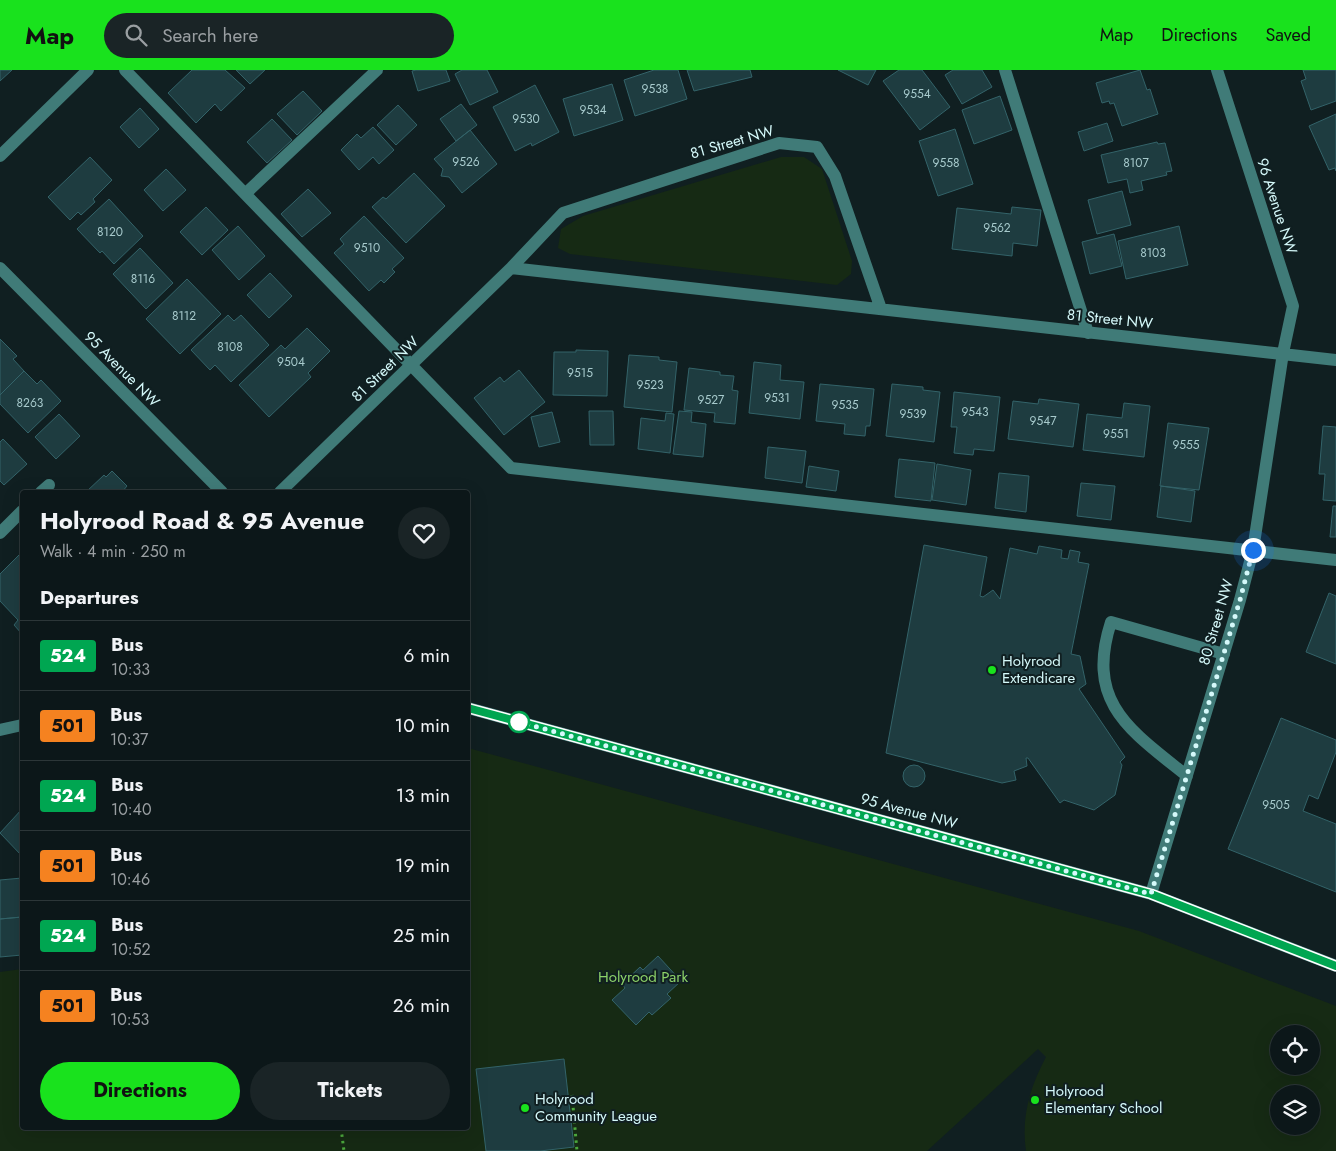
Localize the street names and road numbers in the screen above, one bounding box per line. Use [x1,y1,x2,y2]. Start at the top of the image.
street label: 81 Street NW [688,120,777,164]
street label: 96 Avenue NW [1251,155,1303,257]
street label: 81 Street NW [1066,304,1154,334]
street label: 95 Avenue NW [79,326,165,412]
street label: 81 Street NW [346,331,424,407]
street label: 80 Street NW [1193,576,1239,668]
street label: 95 Avenue NW [858,788,960,835]

